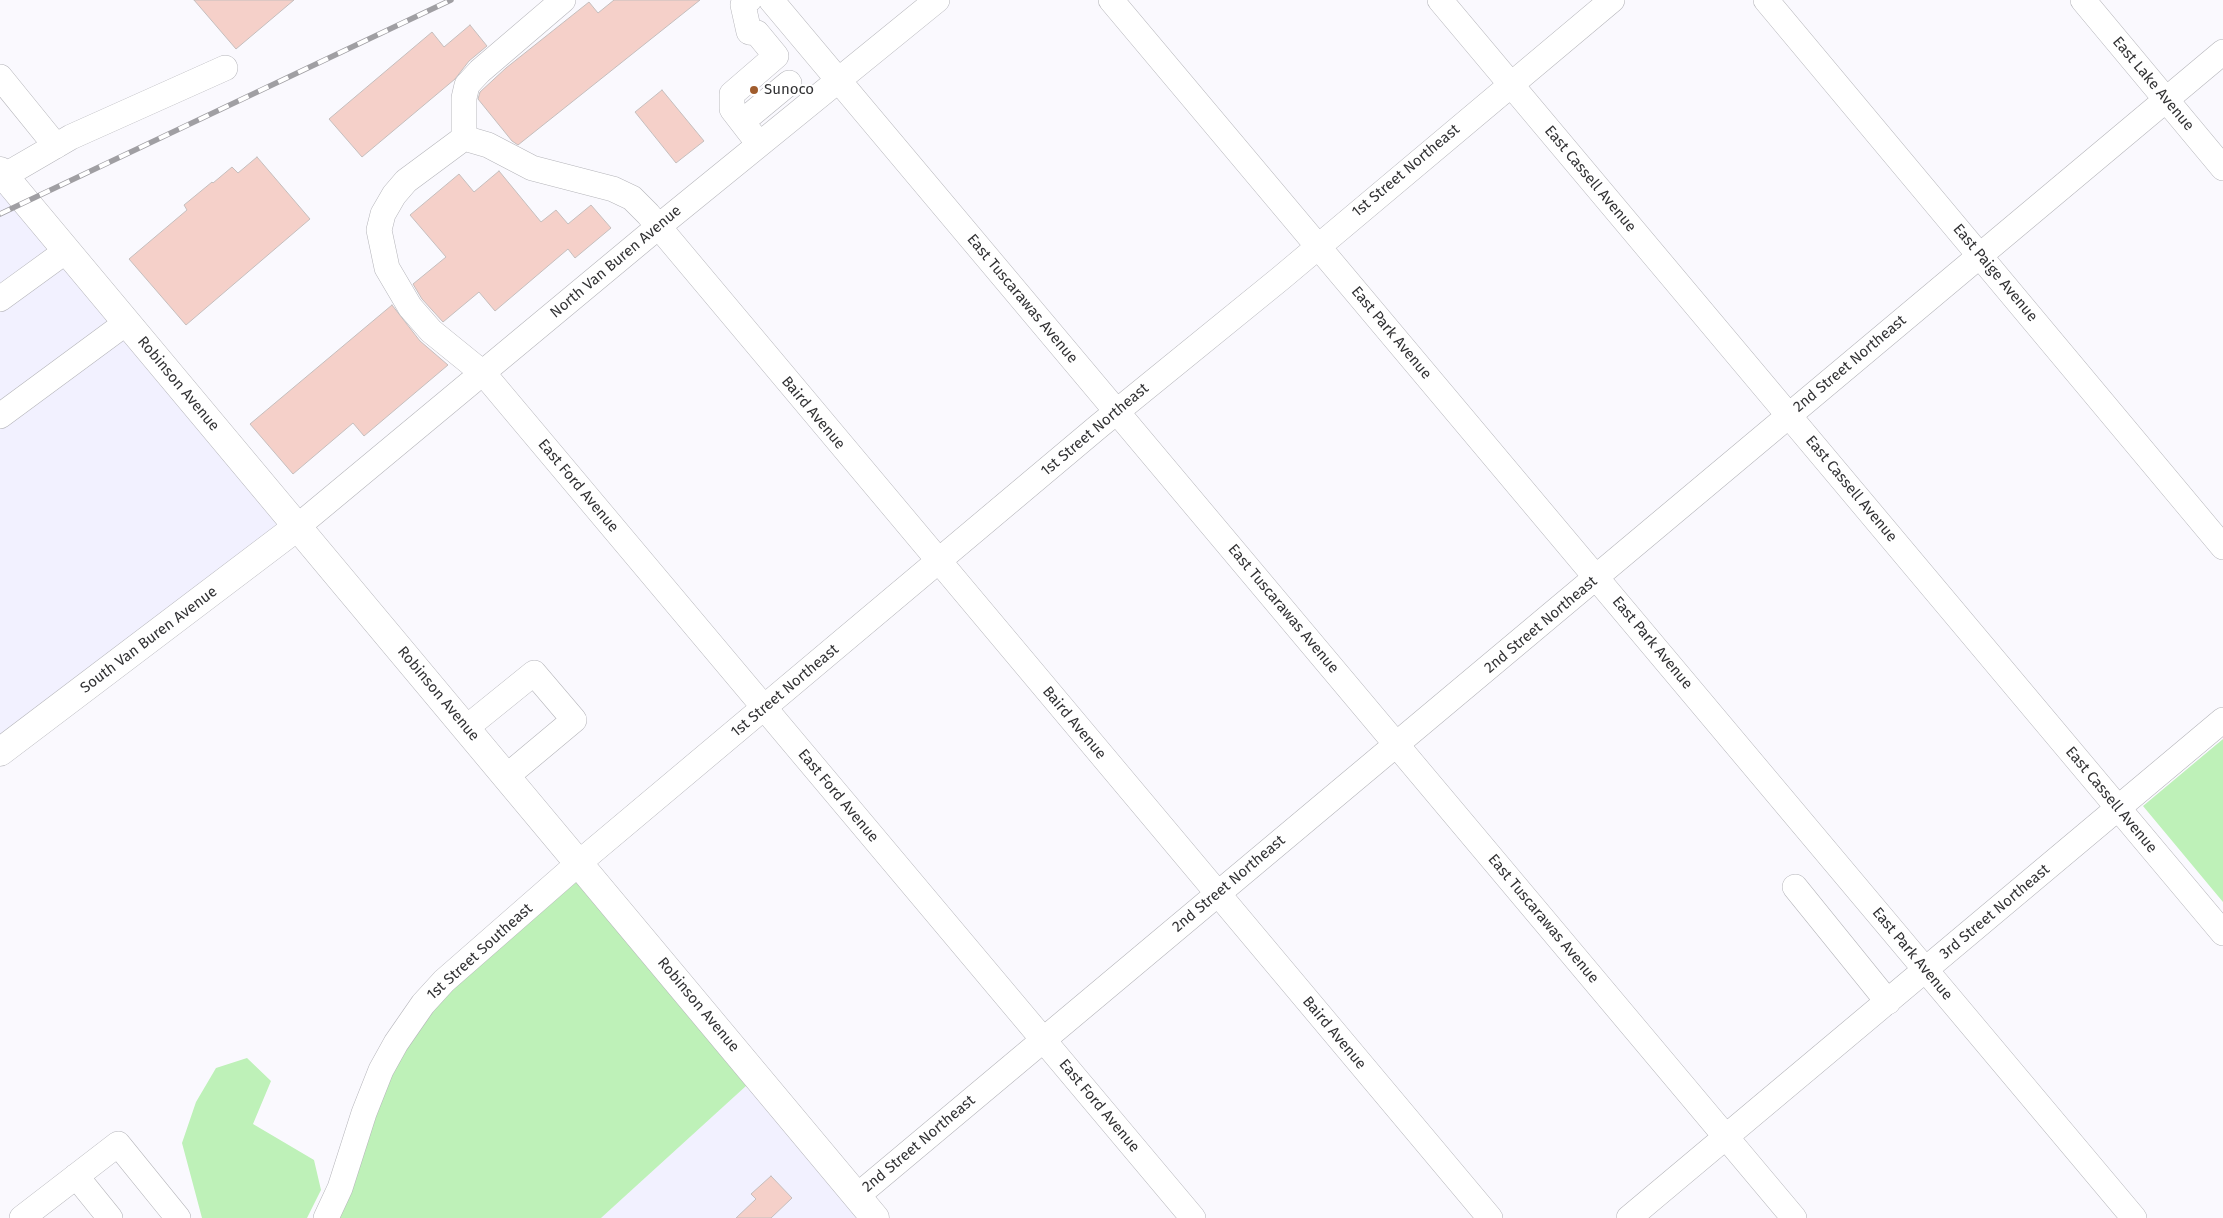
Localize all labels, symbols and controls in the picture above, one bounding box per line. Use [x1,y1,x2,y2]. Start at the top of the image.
street label: East Lake Avenue [2108,33,2198,135]
place label: Sunoco [764,81,814,99]
marker: Sunoco [748,84,760,96]
street label: 1st Street Northeast [1349,121,1463,221]
street label: East Cassell Avenue [1540,122,1640,236]
street label: North Van Buren Avenue [547,202,685,322]
street label: East Paige Avenue [1949,220,2041,326]
street label: East Tuscarawas Avenue [963,231,1081,367]
street label: East Park Avenue [1347,283,1435,383]
street label: 2nd Street Northeast [1790,312,1910,416]
street label: Robinson Avenue [133,333,223,435]
street label: Baird Avenue [777,373,849,453]
street label: 1st Street Northeast [1038,380,1152,480]
street label: East Cassell Avenue [1801,432,1901,546]
street label: East Ford Avenue [534,436,622,536]
street label: East Tuscarawas Avenue [1224,541,1342,677]
street label: 2nd Street Northeast [1481,573,1601,677]
street label: South Van Buren Avenue [77,583,221,697]
street label: East Park Avenue [1608,593,1696,693]
street label: 1st Street Northeast [728,641,842,741]
street label: Robinson Avenue [393,643,483,745]
street label: Baird Avenue [1038,683,1110,763]
street label: East Cassell Avenue [2061,743,2161,857]
street label: East Ford Avenue [794,746,882,846]
street label: 2nd Street Northeast [1169,832,1289,936]
street label: East Tuscarawas Avenue [1484,851,1602,987]
street label: 3rd Street Northeast [1936,861,2054,963]
street label: 1st Street Southeast [423,900,537,1004]
street label: East Park Avenue [1868,904,1956,1004]
street label: Robinson Avenue [653,954,743,1056]
street label: Baird Avenue [1298,993,1370,1073]
street label: East Ford Avenue [1055,1056,1143,1156]
street label: 2nd Street Northeast [859,1092,979,1196]

